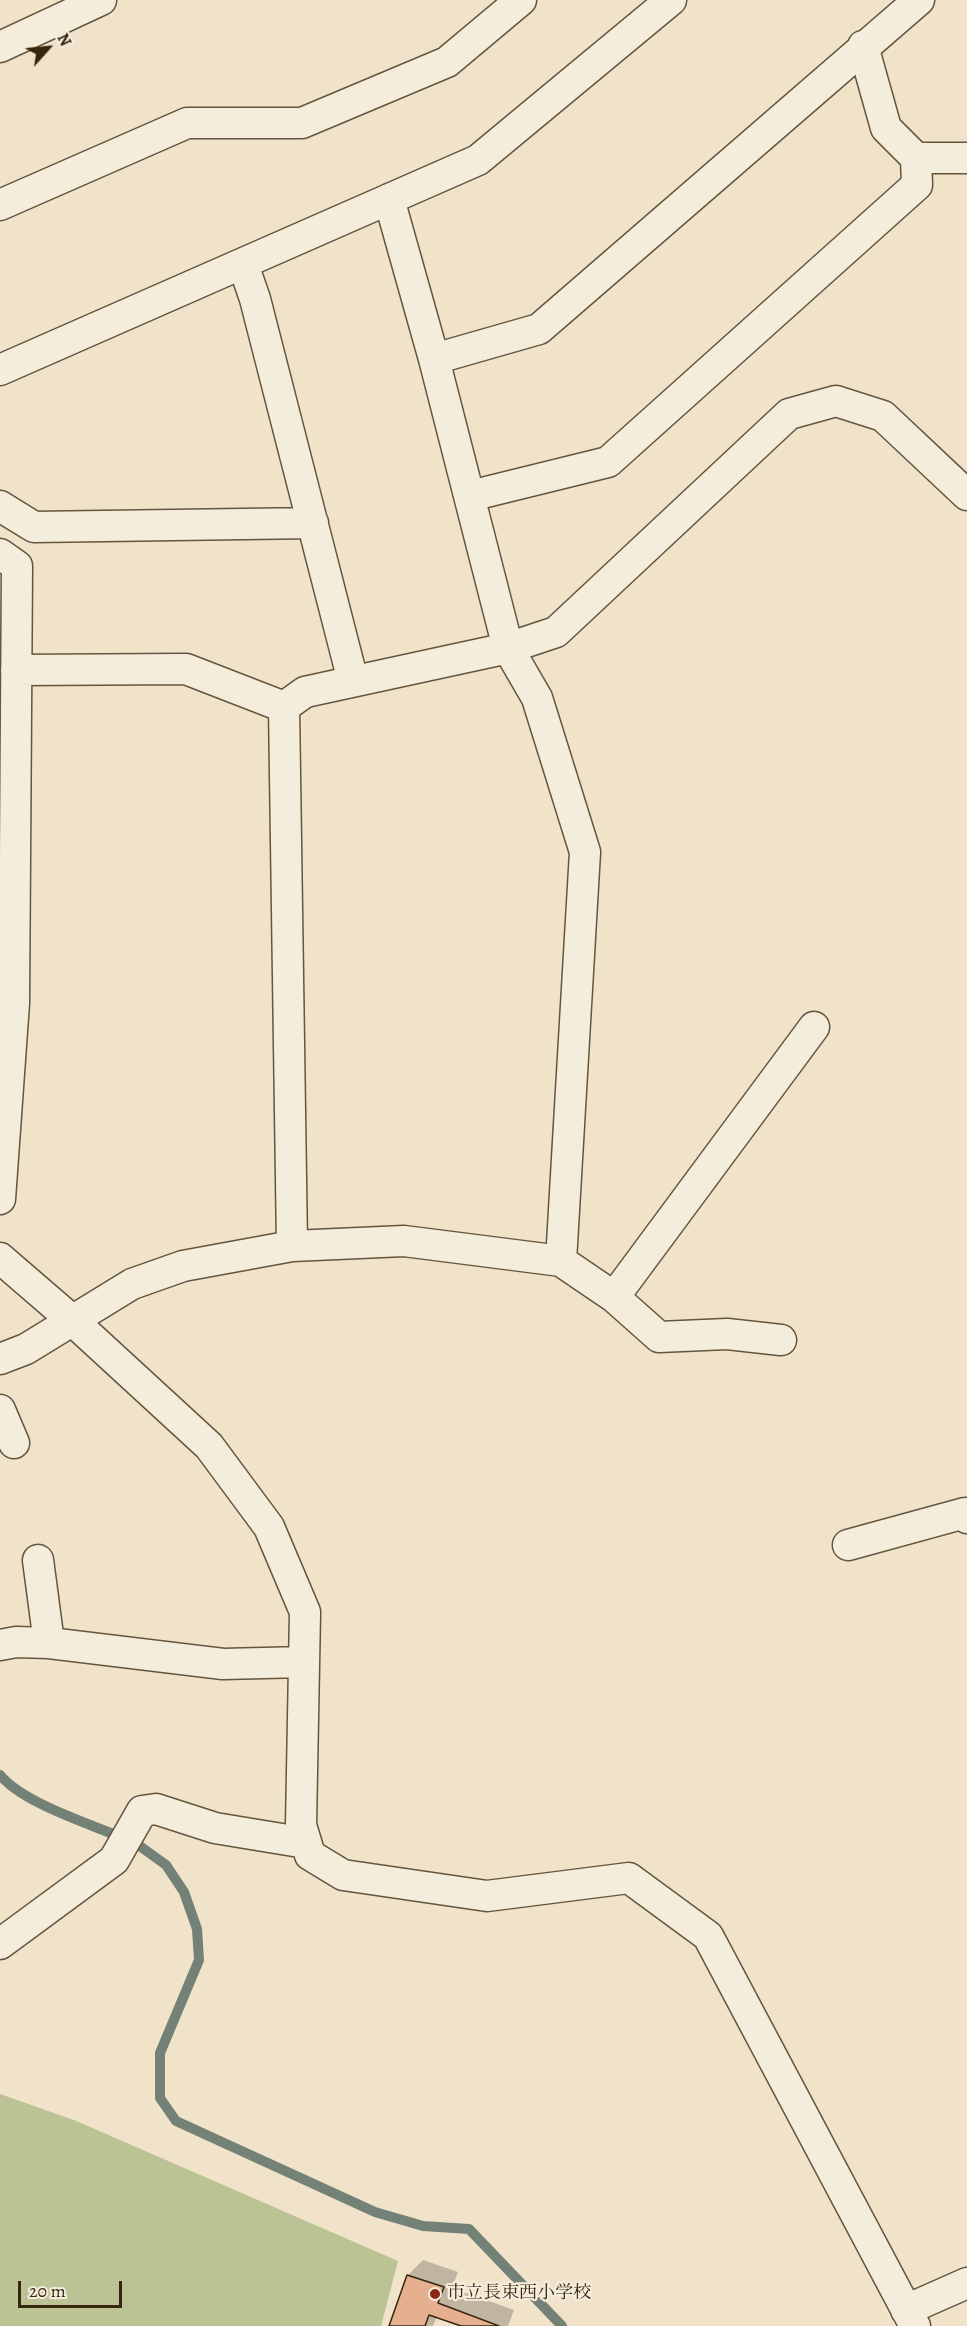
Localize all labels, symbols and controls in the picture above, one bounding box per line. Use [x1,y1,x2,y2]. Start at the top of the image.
north arrow [18,18,78,78]
text: N [52,30,76,50]
scale bar [21,2269,124,2307]
text: 20 m [29,2279,66,2303]
place label: 市立長束西小学校 [447,2283,591,2305]
marker: 市立長束西小学校 [428,2287,442,2301]

